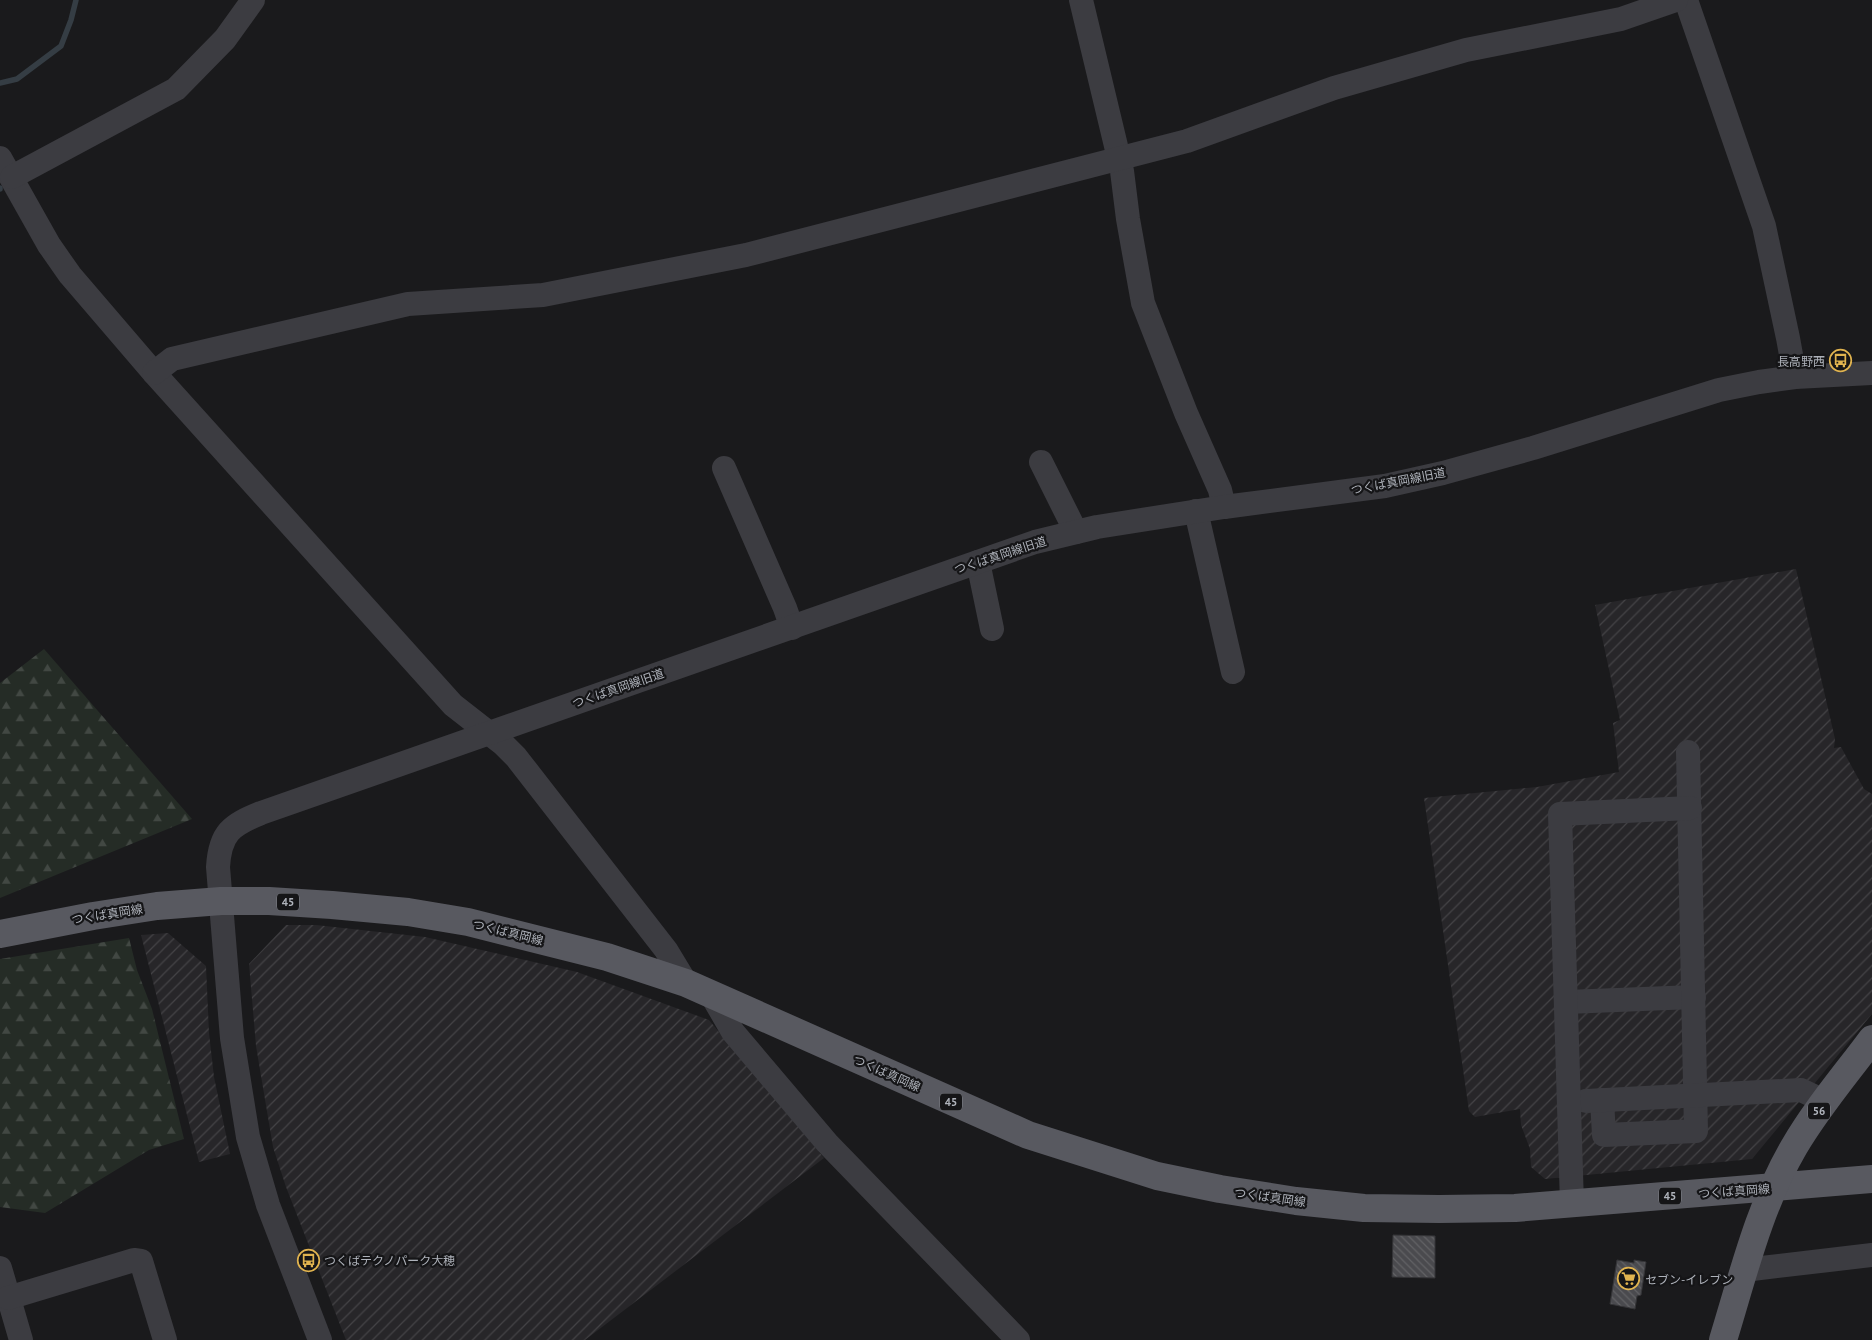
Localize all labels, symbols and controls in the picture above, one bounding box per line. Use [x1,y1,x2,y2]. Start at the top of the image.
bus stop icon: 長高野西 [1829,349,1853,373]
place label: 長高野西 [1777,354,1825,369]
street label: つくば真岡線旧道 [1349,464,1447,498]
street label: つくば真岡線旧道 [952,533,1048,577]
street label: つくば真岡線旧道 [570,665,666,711]
road number: 45 [277,894,299,910]
street label: つくば真岡線 [70,901,144,927]
street label: つくば真岡線 [471,916,545,948]
street label: つくば真岡線 [851,1052,923,1094]
road number: 45 [940,1094,962,1110]
road number: 56 [1808,1102,1830,1120]
street label: つくば真岡線 [1698,1181,1770,1201]
street label: つくば真岡線 [1233,1185,1307,1209]
road number: 45 [1659,1188,1681,1204]
bus stop icon: つくばテクノパーク大穂 [296,1248,320,1272]
place label: つくばテクノパーク大穂 [324,1253,455,1268]
supermarket icon: セブン-イレブン [1617,1267,1641,1291]
place label: セブン-イレブン [1645,1272,1733,1287]

